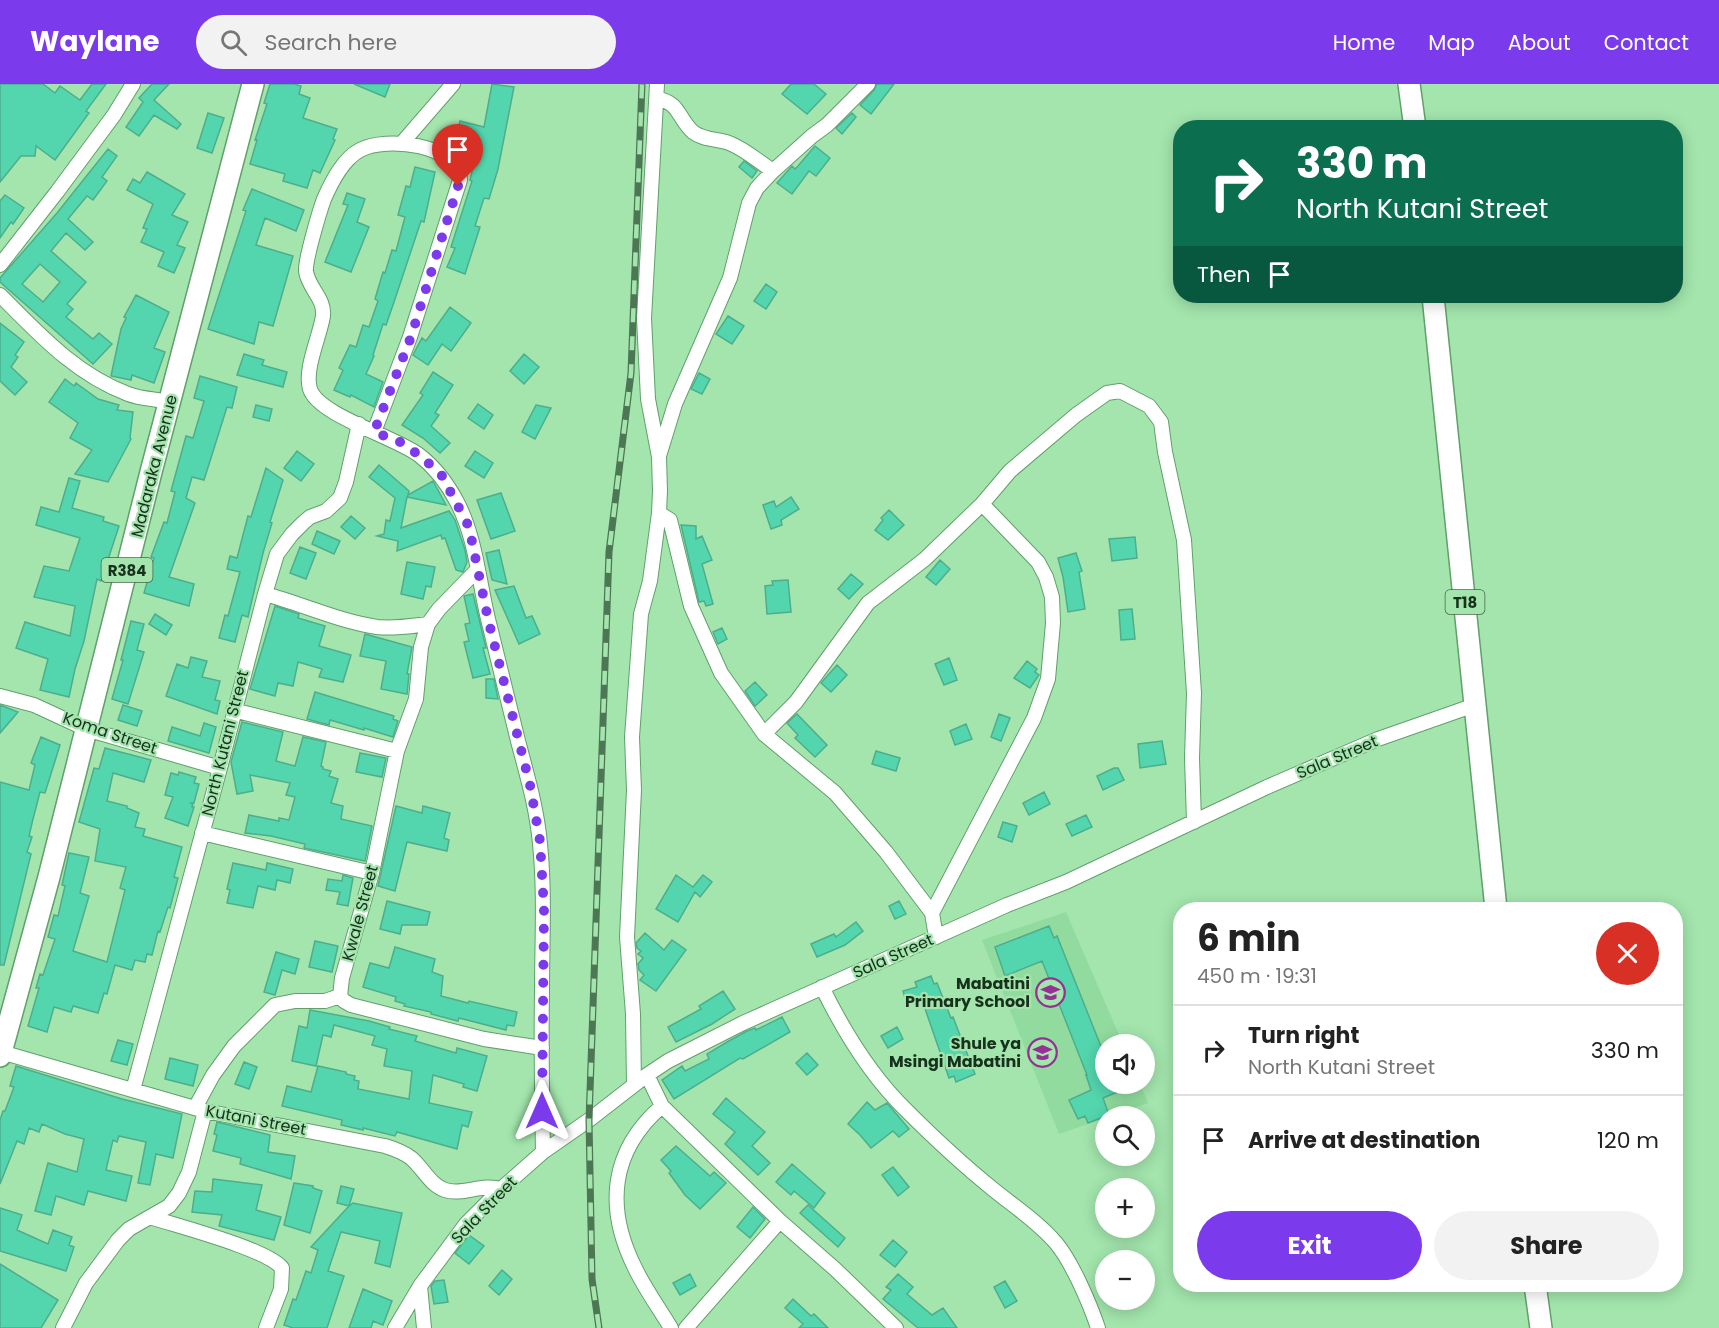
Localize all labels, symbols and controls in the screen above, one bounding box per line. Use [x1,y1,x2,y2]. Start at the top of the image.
search box [196,15,616,69]
text: Waylane [30,22,160,61]
icon: search [217,26,250,59]
text: Search here [265,27,397,58]
text: Home [1333,28,1395,57]
text: Map [1428,28,1475,57]
text: About [1508,28,1571,57]
text: Contact [1604,28,1689,57]
pin [432,124,483,186]
icon: arrive [441,133,474,166]
text: 330 m [1296,134,1428,193]
icon: right [1197,144,1275,222]
text: North Kutani Street [1296,190,1548,227]
icon: arrive [1263,258,1296,291]
text: Then [1197,259,1251,290]
street label: Madaraka Avenue [125,392,183,540]
road number: R384 [102,558,152,582]
road number: T18 [1446,590,1484,614]
street label: North Kutani Street [196,667,254,818]
street label: Koma Street [60,706,160,760]
street label: Sala Street [1293,730,1381,784]
street label: Kwale Street [336,862,384,964]
text: 6 min [1197,913,1301,964]
button: close [1596,922,1659,985]
street label: Sala Street [849,928,937,984]
text: 450 m · 19:31 [1197,962,1317,990]
place label: Mabatini Primary School [905,972,1030,1013]
school or university icon: Mabatini Primary School [1035,976,1067,1008]
text: Turn right [1248,1020,1359,1051]
place label: Shule ya Msingi Mabatini [889,1032,1021,1073]
map controls [1095,1034,1155,1310]
button: sound [1095,1034,1155,1094]
icon: right [1197,1034,1230,1067]
text: 330 m [1591,1035,1659,1066]
school or university icon: Shule ya Msingi Mabatini [1026,1036,1058,1068]
text: North Kutani Street [1248,1053,1435,1081]
position arrow [510,1079,574,1143]
street label: Kutani Street [204,1099,308,1141]
button: search [1095,1106,1155,1166]
icon: arrive [1197,1124,1230,1157]
text: Arrive at destination [1248,1125,1480,1156]
text: 120 m [1597,1125,1659,1156]
street label: Sala Street [446,1171,522,1249]
button: + [1095,1178,1155,1238]
button: Exit [1197,1211,1422,1280]
button: Share [1434,1211,1659,1280]
button: − [1095,1250,1155,1310]

